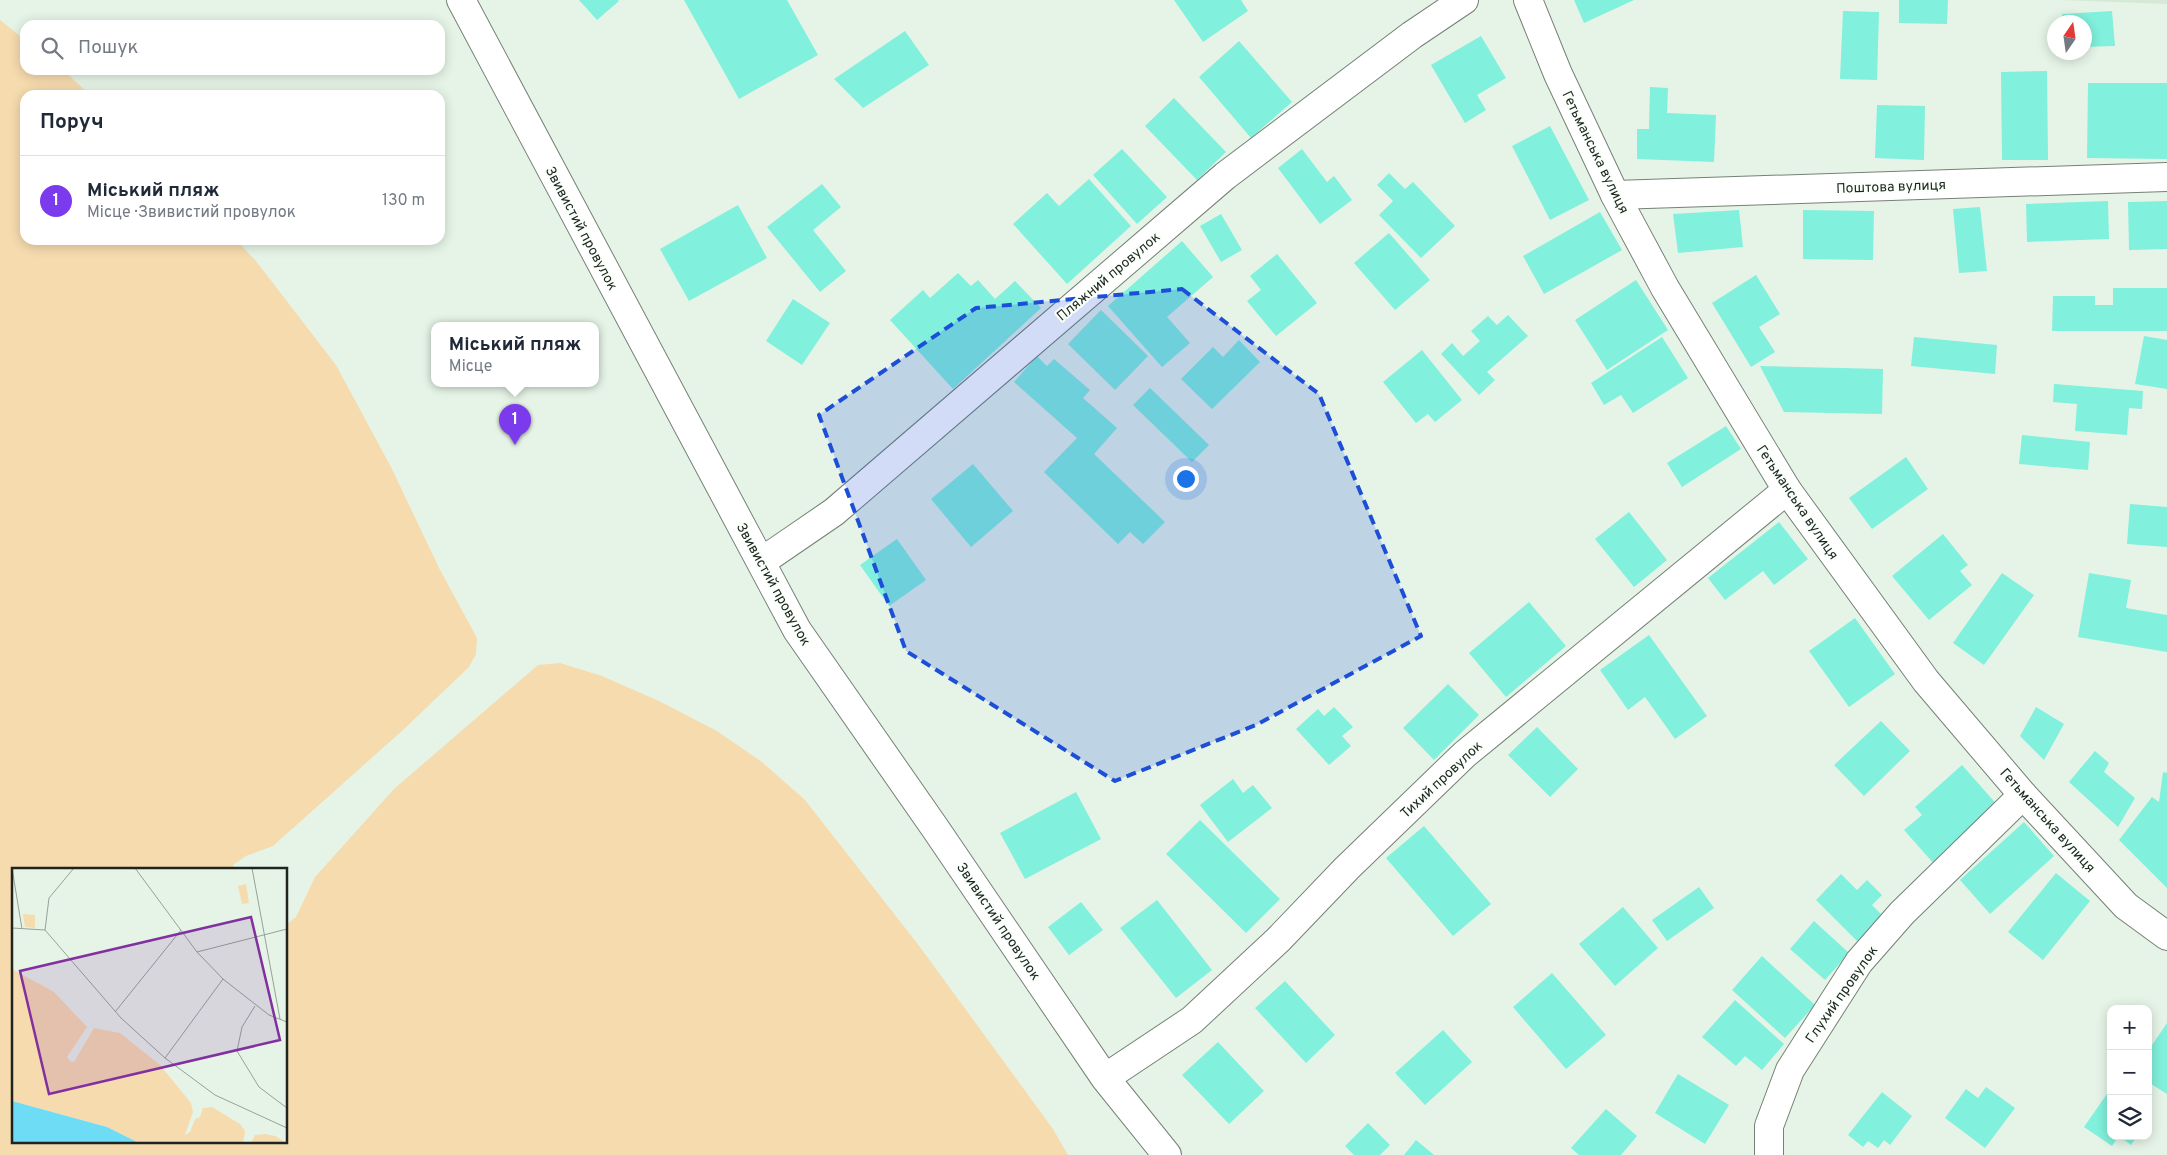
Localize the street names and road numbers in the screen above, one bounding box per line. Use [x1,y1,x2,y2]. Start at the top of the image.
street label: Гетьманська вулиця [1557,88,1632,217]
street label: Звивистий провулок [541,164,621,294]
street label: Поштова вулиця [1836,177,1946,198]
street label: Пляжний провулок [1054,229,1164,325]
street label: Гетьманська вулиця [1752,442,1841,563]
street label: Звивистий провулок [732,520,814,649]
street label: Тихий провулок [1397,738,1487,822]
street label: Гетьманська вулиця [1996,765,2098,877]
street label: Звивистий провулок [952,860,1043,984]
street label: Глухий провулок [1802,943,1882,1047]

